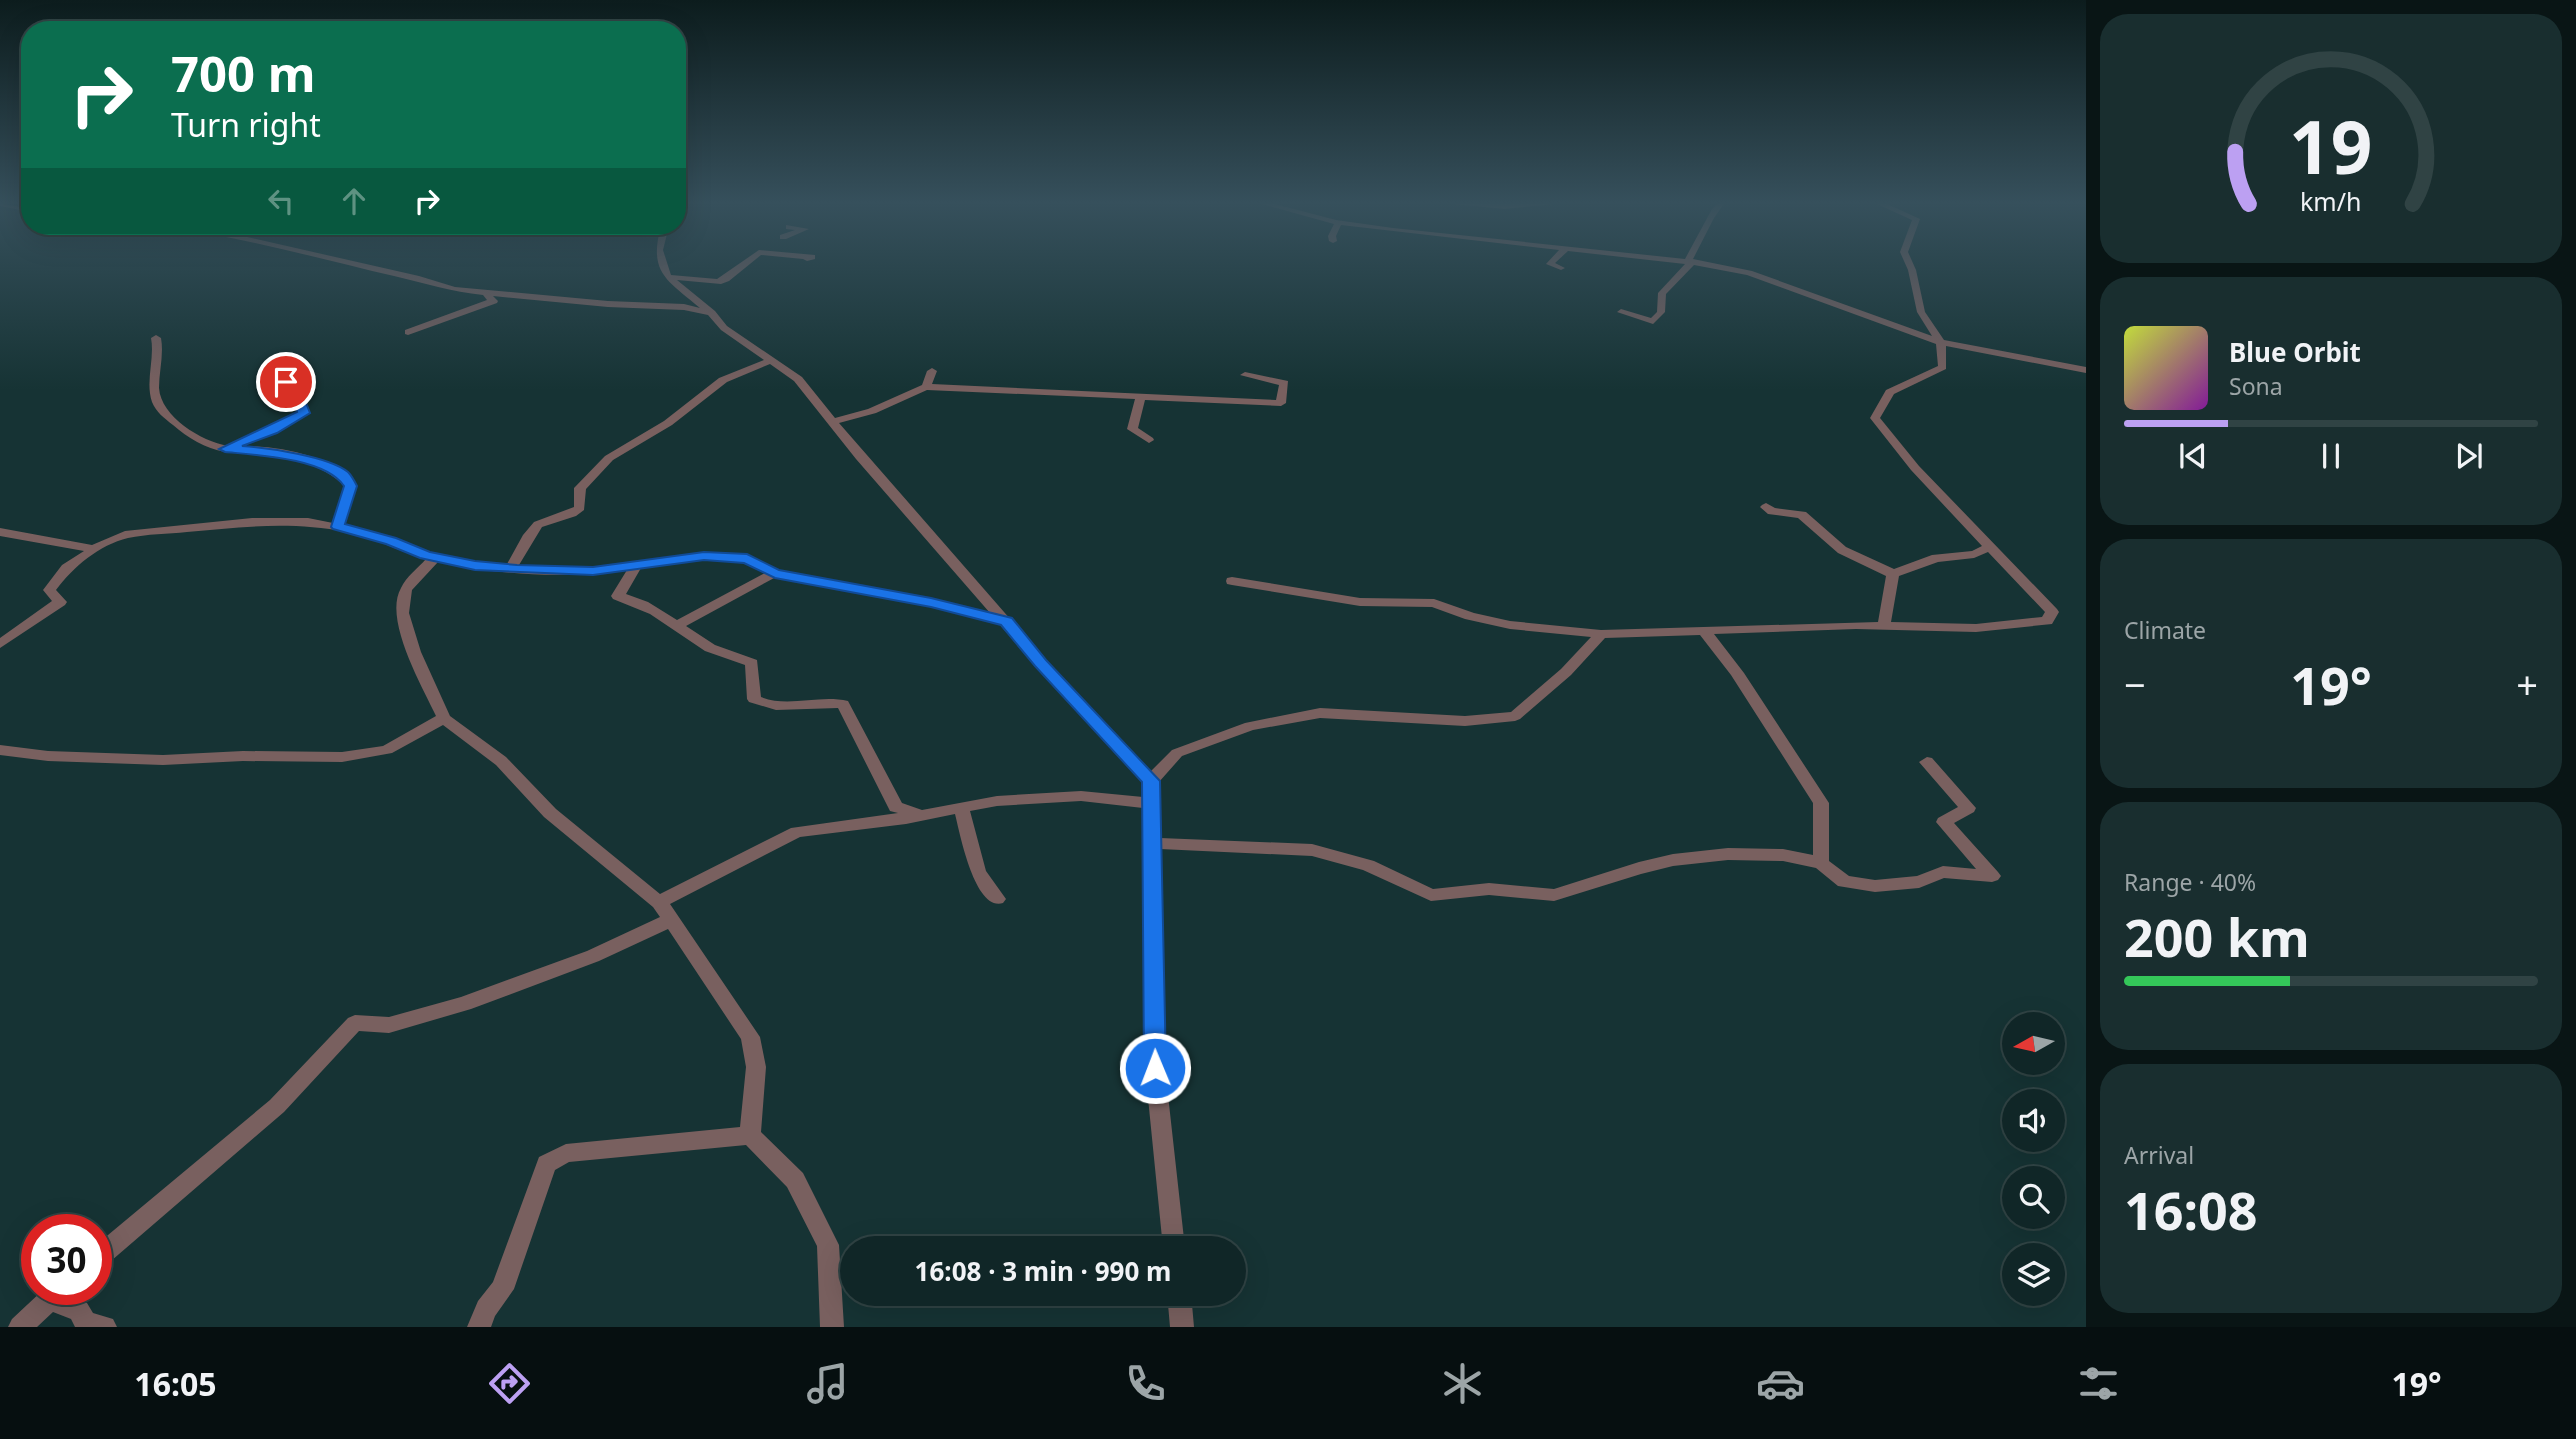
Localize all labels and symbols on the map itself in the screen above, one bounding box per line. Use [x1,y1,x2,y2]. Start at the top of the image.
pin [256,352,316,412]
north arrow [2002,1012,2065,1074]
position arrow [1118,1031,1192,1105]
speed limit sign: 30 [21,1214,112,1305]

